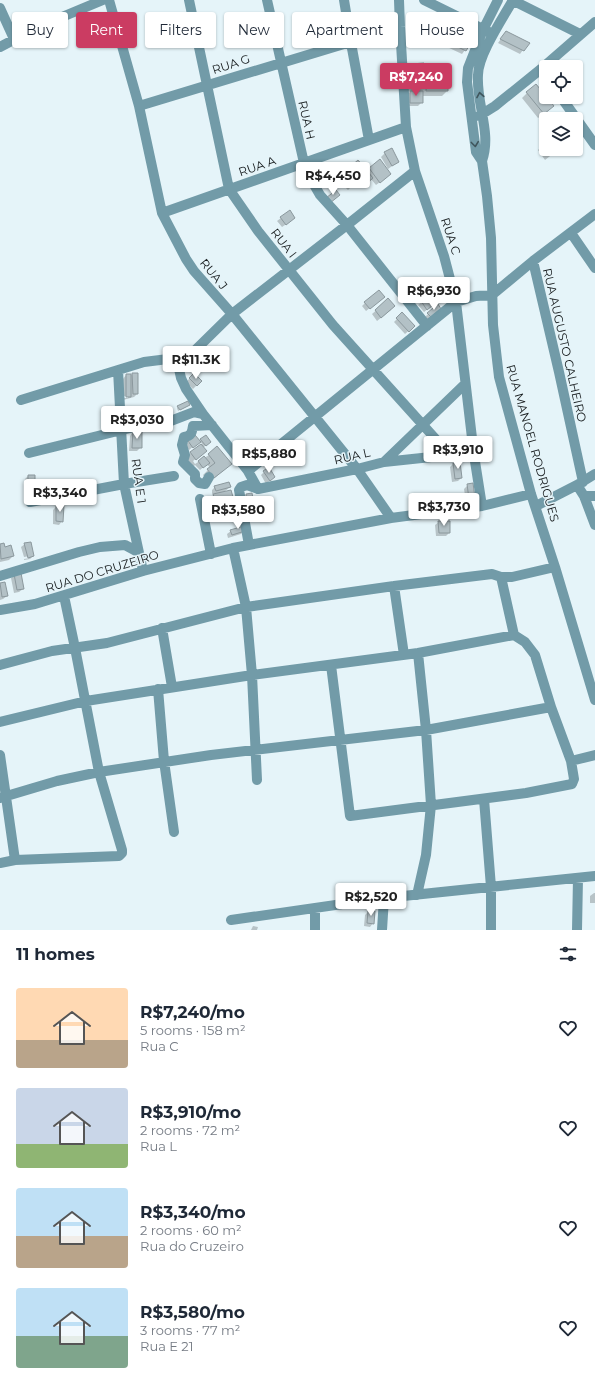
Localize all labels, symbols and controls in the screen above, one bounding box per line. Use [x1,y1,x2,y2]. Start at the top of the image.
chip: Buy [12,12,68,48]
chip: Rent [76,12,137,48]
chip: Filters [145,12,216,48]
chip: New [224,12,284,48]
chip: Apartment [292,12,398,48]
chip: House [406,12,478,48]
street label: RUA G [210,51,252,77]
map controls [539,60,583,156]
button: locate [539,60,583,104]
pin: R$7,240 [379,63,453,97]
text: R$7,240 [389,68,443,84]
one-way arrow [476,92,485,98]
street label: RUA H [295,99,319,141]
button: layers [539,112,583,156]
one-way arrow [470,141,479,147]
street label: RUA A [236,153,278,179]
pin: R$4,450 [296,162,370,196]
text: R$4,450 [305,167,361,183]
street label: RUA C [438,215,464,257]
street label: RUA I [268,225,300,261]
street label: RUA J [197,255,231,293]
street label: RUA AUGUSTO CALHEIRO [540,266,590,424]
pin: R$6,930 [397,277,471,311]
text: R$6,930 [407,282,461,298]
pin: R$11.3K [159,346,233,380]
text: R$11.3K [172,351,220,367]
street label: RUA MANOEL RODRIGUES [503,363,563,523]
pin: R$3,030 [100,406,174,440]
text: R$3,030 [110,411,164,427]
pin: R$3,910 [421,436,495,470]
pin: R$5,880 [232,440,306,474]
text: R$3,910 [432,441,484,457]
text: R$5,880 [241,445,297,461]
street label: RUA L [332,445,372,467]
street label: RUA E 1 [128,458,150,504]
pin: R$3,340 [23,479,97,513]
text: R$3,340 [33,484,87,500]
pin: R$3,730 [407,493,481,527]
pin: R$3,580 [201,496,275,530]
text: R$3,730 [417,498,471,514]
text: R$3,580 [211,501,265,517]
street label: RUA DO CRUZEIRO [43,547,161,595]
pin: R$2,520 [334,883,408,917]
text: R$2,520 [344,888,398,904]
icon: filters [557,943,579,965]
text: 11 homes [16,944,95,964]
text: R$7,240/mo [140,1002,245,1022]
icon: home [48,1004,96,1052]
icon: heart [557,1017,579,1039]
text: 5 rooms · 158 m² [140,1022,245,1038]
text: Rua C [140,1038,178,1054]
text: R$3,910/mo [140,1102,241,1122]
icon: home [48,1104,96,1152]
icon: heart [557,1117,579,1139]
text: 2 rooms · 72 m² [140,1122,240,1138]
text: Rua L [140,1138,177,1154]
text: R$3,340/mo [140,1202,246,1222]
icon: home [48,1204,96,1252]
icon: heart [557,1217,579,1239]
text: 2 rooms · 60 m² [140,1222,242,1238]
text: Rua do Cruzeiro [140,1238,244,1254]
text: R$3,580/mo [140,1302,245,1322]
icon: home [48,1304,96,1352]
icon: heart [557,1317,579,1339]
text: 3 rooms · 77 m² [140,1322,240,1338]
text: Rua E 21 [140,1338,193,1354]

